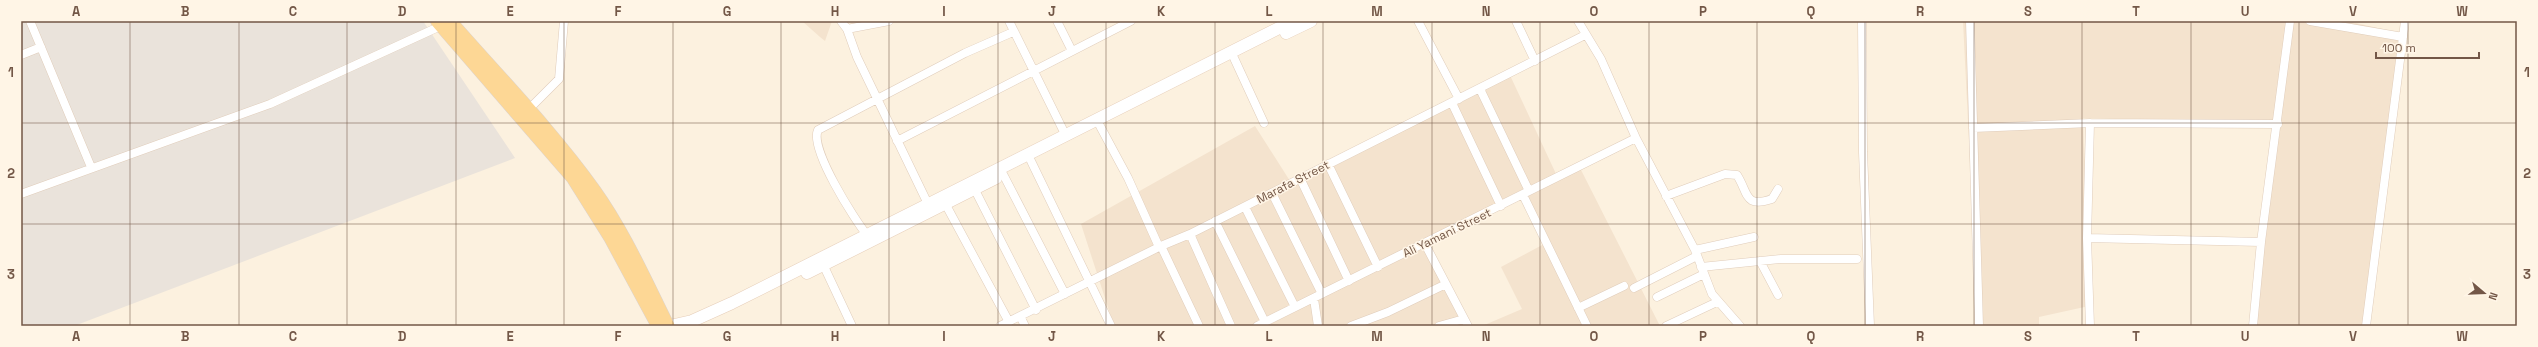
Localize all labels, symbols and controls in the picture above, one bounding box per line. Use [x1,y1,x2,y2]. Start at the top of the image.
text: A [72,3,81,20]
text: B [181,3,190,20]
text: C [289,3,297,20]
text: D [398,3,407,20]
text: E [506,3,514,20]
text: F [615,3,622,20]
text: G [723,3,731,20]
text: H [831,3,839,20]
text: I [942,3,946,20]
text: J [1048,3,1056,20]
text: K [1157,3,1166,20]
text: L [1265,3,1273,20]
text: M [1371,3,1383,20]
text: N [1482,3,1490,20]
text: O [1590,3,1599,20]
text: P [1699,3,1707,20]
text: Q [1807,3,1816,20]
text: R [1916,3,1924,20]
text: S [2024,3,2032,20]
text: T [2132,3,2140,20]
text: U [2241,3,2249,20]
text: V [2349,3,2357,20]
text: W [2456,3,2468,20]
scale bar [2376,34,2479,60]
text: 100 m [2382,40,2416,56]
text: 1 [8,64,14,81]
text: 1 [2524,64,2530,81]
street label: Marafa Street [1254,157,1332,207]
text: 2 [7,165,15,182]
text: 2 [2523,165,2531,182]
street label: Ali Yamani Street [1400,205,1494,261]
text: 3 [7,266,15,283]
text: 3 [2523,266,2531,283]
north arrow [2464,273,2504,313]
text: N [2486,290,2501,302]
text: A [72,328,81,345]
text: B [181,328,190,345]
text: C [289,328,297,345]
text: D [398,328,407,345]
text: E [506,328,514,345]
text: F [615,328,622,345]
text: G [723,328,731,345]
text: H [831,328,839,345]
text: I [942,328,946,345]
text: J [1048,328,1056,345]
text: K [1157,328,1166,345]
text: L [1265,328,1273,345]
text: M [1371,328,1383,345]
text: N [1482,328,1490,345]
text: O [1590,328,1599,345]
text: P [1699,328,1707,345]
text: Q [1807,328,1816,345]
text: R [1916,328,1924,345]
text: S [2024,328,2032,345]
text: T [2132,328,2140,345]
text: U [2241,328,2249,345]
text: V [2349,328,2357,345]
text: W [2456,328,2468,345]

